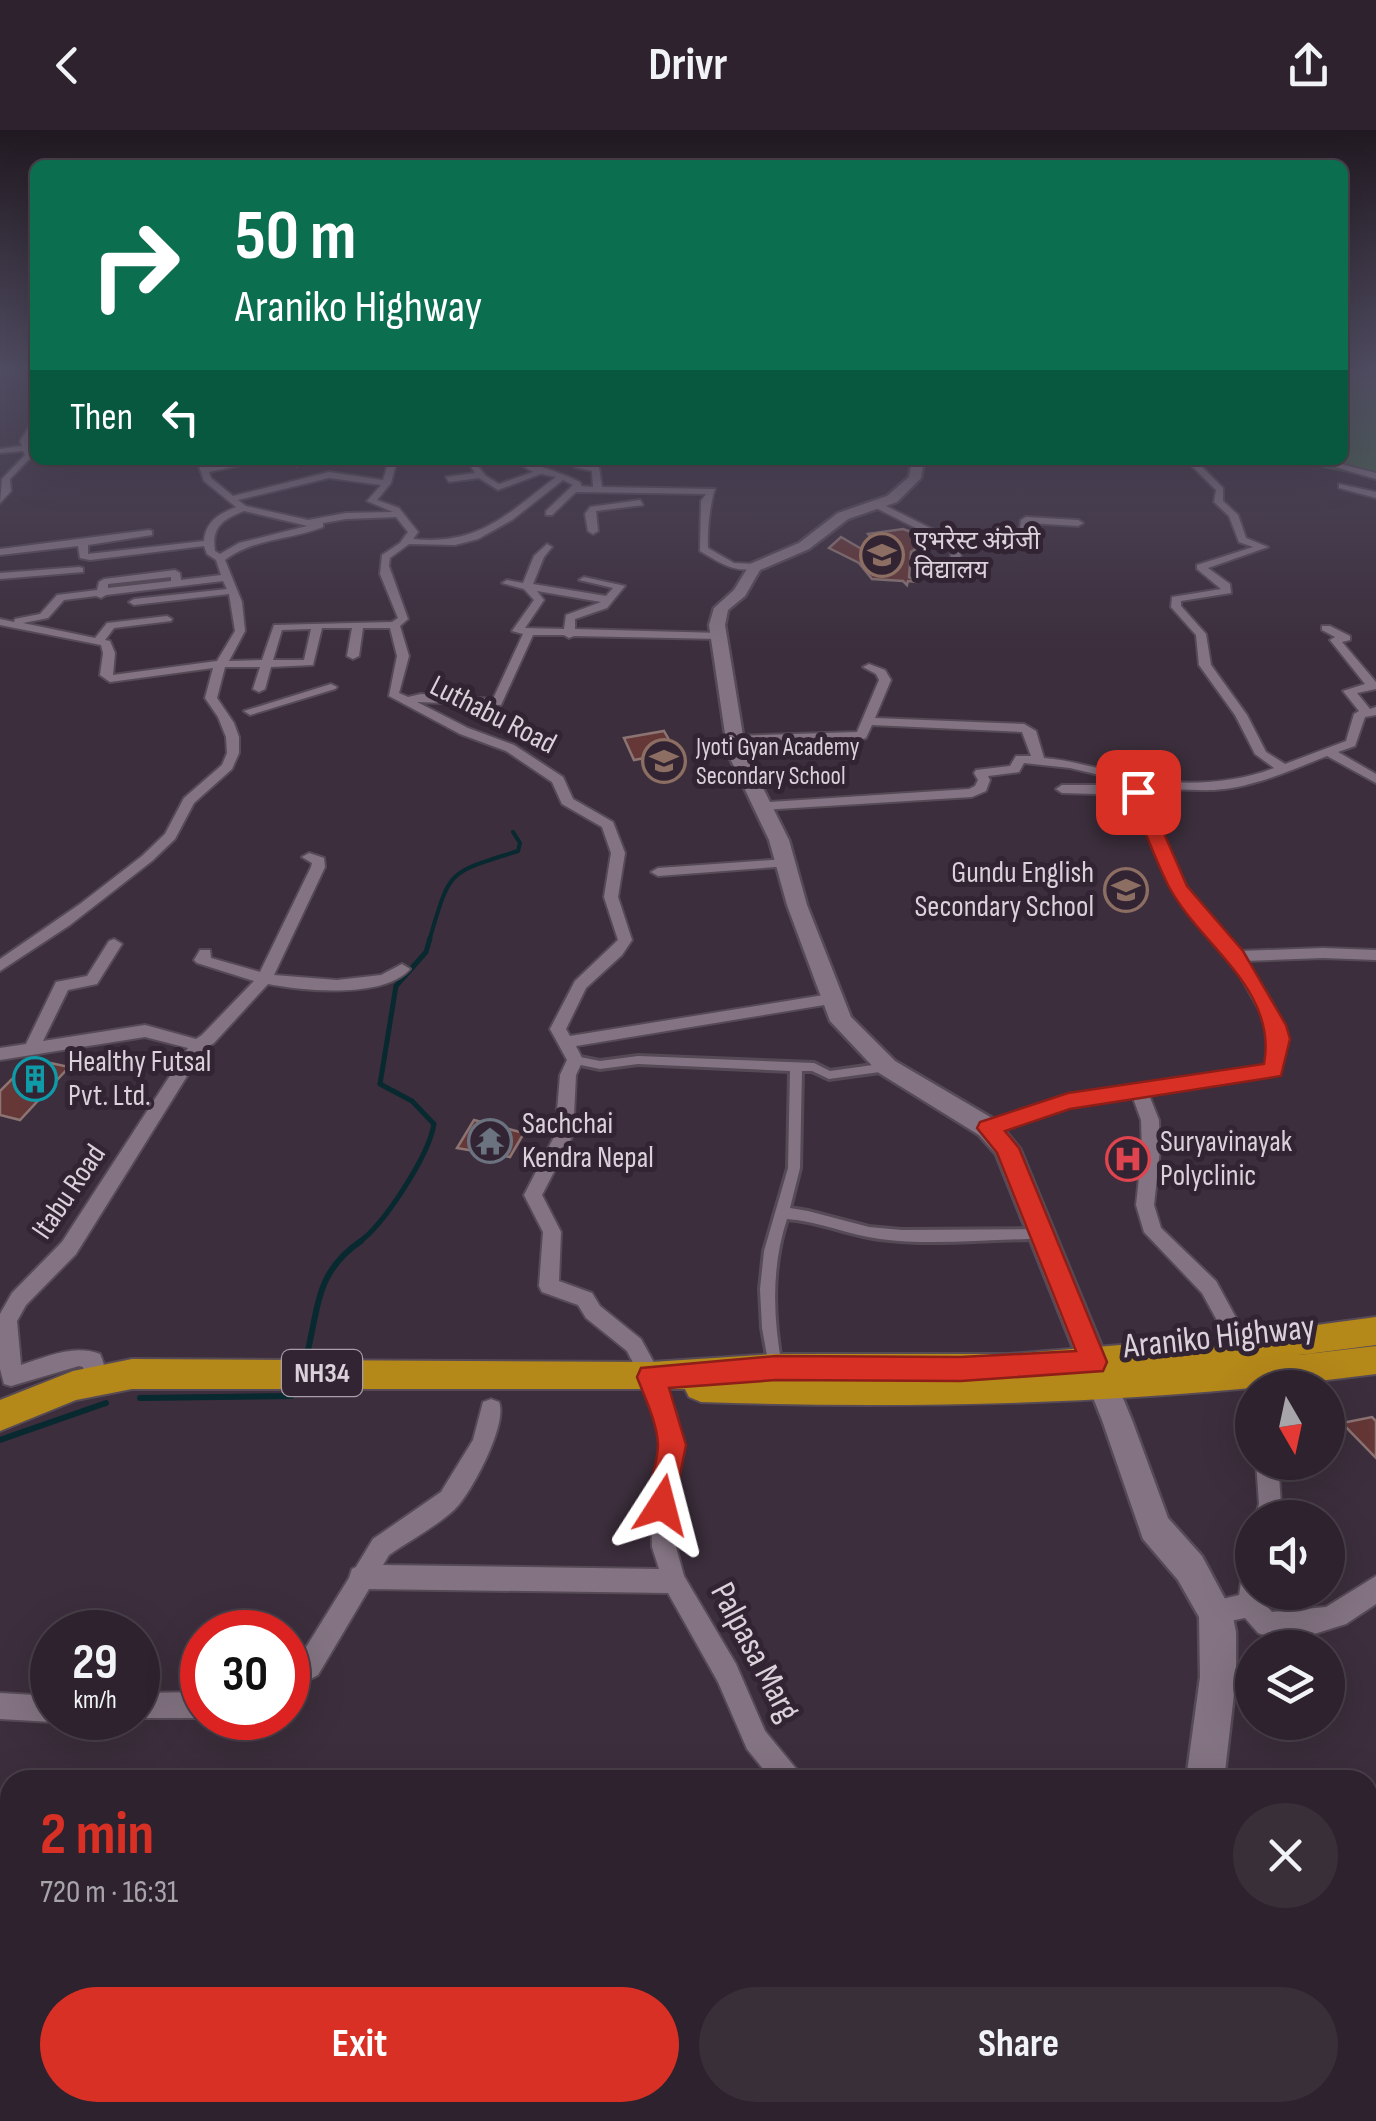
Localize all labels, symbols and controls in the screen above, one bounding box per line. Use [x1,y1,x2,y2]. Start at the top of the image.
icon: back [40,38,95,93]
text: Drivr [648,38,728,93]
icon: share [1281,38,1336,93]
text: 50 m [235,195,356,279]
icon: right [70,200,200,330]
text: Araniko Highway [235,280,482,335]
icon: left [153,390,208,445]
text: Then [70,395,133,440]
place label: एभरेस्ट अंग्रेजी विद्यालय [914,525,1041,586]
school or university icon: एभरेस्ट अंग्रेजी विद्यालय [859,532,905,578]
street label: Luthabu Road [424,668,562,762]
place label: Jyoti Gyan Academy Secondary School [695,732,860,792]
school or university icon: Jyoti Gyan Academy Secondary School [641,738,687,784]
pin [1096,750,1181,835]
icon: arrive [1111,765,1166,820]
place label: Gundu English Secondary School [915,855,1094,925]
school or university icon: Gundu English Secondary School [1103,867,1149,913]
place label: Healthy Futsal Pvt. Ltd. [68,1044,211,1114]
building icon: Healthy Futsal Pvt. Ltd. [12,1056,58,1102]
place label: Sachchai Kendra Nepal [522,1106,654,1176]
temple icon: Sachchai Kendra Nepal [467,1118,513,1164]
place label: Suryavinayak Polyclinic [1160,1124,1293,1194]
hospital icon: Suryavinayak Polyclinic [1105,1136,1151,1182]
street label: Itabu Road [24,1138,114,1246]
street label: Araniko Highway [1120,1306,1317,1369]
road number: NH34 [282,1350,362,1396]
north arrow [1235,1370,1345,1480]
map controls [1235,1370,1345,1740]
position arrow [610,1453,714,1557]
button: sound [1235,1500,1345,1610]
street label: Palpasa Marg [701,1575,809,1729]
speed limit sign: 30 [180,1610,310,1740]
button: layers [1235,1630,1345,1740]
text: 29 [72,1633,118,1693]
text: km/h [73,1685,117,1716]
text: 2 min [40,1799,154,1871]
button: close [1233,1803,1338,1908]
text: 720 m · 16:31 [40,1873,178,1912]
button: Exit [40,1987,679,2102]
button: Share [699,1987,1338,2102]

